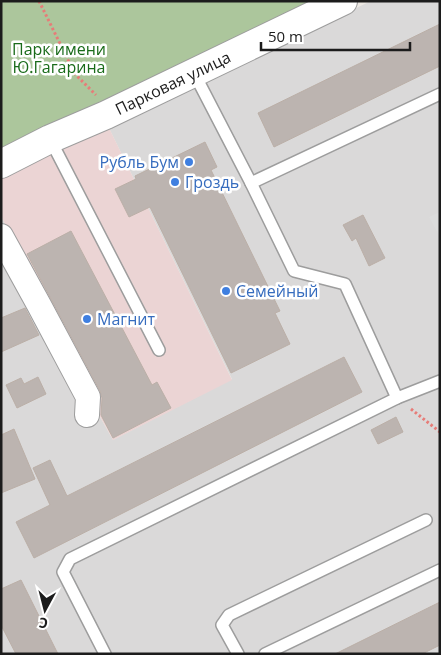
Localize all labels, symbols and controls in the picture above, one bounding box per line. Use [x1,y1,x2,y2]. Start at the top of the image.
scale bar [261,20,410,52]
text: 50 m [268,26,303,46]
park label: Парк имени Ю.Гагарина [12,38,106,78]
street label: Парковая улица [111,46,234,120]
place label: Рубль Бум [100,151,179,173]
marker: Рубль Бум [183,156,195,168]
place label: Гроздь [185,171,239,193]
marker: Гроздь [169,176,181,188]
place label: Семейный [236,280,319,302]
marker: Семейный [220,285,232,297]
place label: Магнит [97,308,155,330]
marker: Магнит [81,313,93,325]
north arrow [20,585,70,635]
text: С [38,613,49,633]

